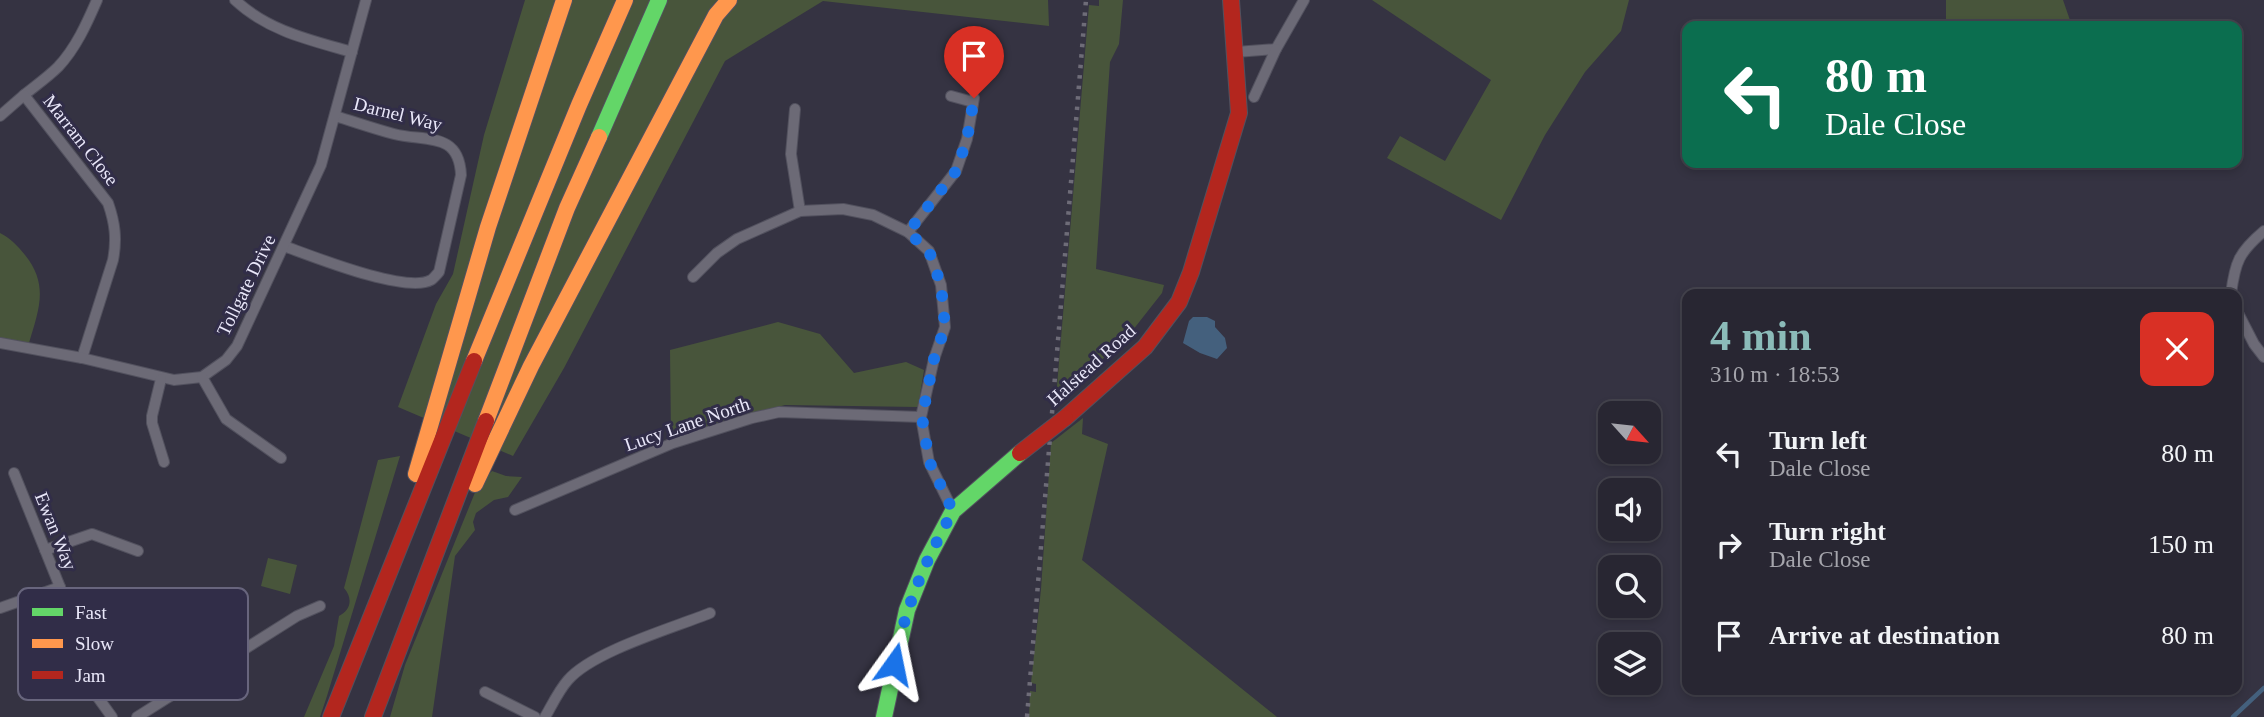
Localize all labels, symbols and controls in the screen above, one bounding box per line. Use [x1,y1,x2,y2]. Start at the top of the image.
pin [944,26,1004,98]
icon: arrive [955,37,993,75]
text: 80 m [1825,48,1927,103]
icon: left [1710,49,1801,140]
street label: Marram Close [39,90,123,190]
street label: Darnel Way [352,93,445,135]
text: Dale Close [1825,106,1966,142]
street label: Tollgate Drive [212,231,280,339]
button: close [2140,312,2214,386]
text: 4 min [1710,313,1812,359]
street label: Halstead Road [1043,320,1140,410]
text: 310 m · 18:53 [1710,362,1840,387]
street label: Lucy Lane North [622,393,753,455]
north arrow [1598,401,1661,464]
map controls [1598,401,1661,695]
text: Turn left [1769,426,1867,455]
icon: left [1710,435,1748,473]
text: 80 m [2161,439,2214,468]
text: Dale Close [1769,456,1871,481]
button: sound [1598,478,1661,541]
street label: Ewan Way [31,489,81,573]
text: Turn right [1769,517,1886,546]
icon: right [1710,526,1748,564]
text: 150 m [2148,530,2214,559]
text: Dale Close [1769,547,1871,572]
button: search [1598,555,1661,618]
legend [18,588,248,700]
text: Fast [75,602,107,623]
icon: arrive [1710,617,1748,655]
text: Arrive at destination [1769,621,2000,650]
text: 80 m [2161,621,2214,650]
position arrow [857,627,931,701]
button: layers [1598,632,1661,695]
text: Slow [75,633,114,654]
text: Jam [75,665,106,686]

